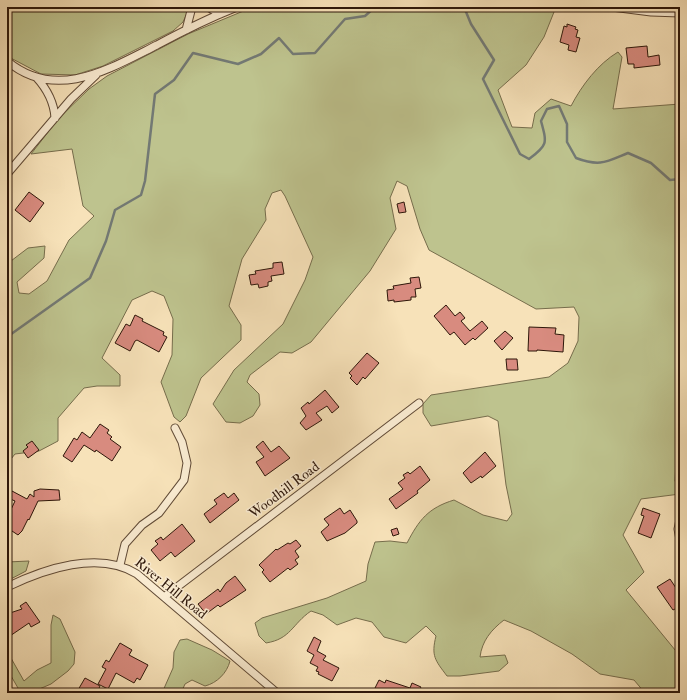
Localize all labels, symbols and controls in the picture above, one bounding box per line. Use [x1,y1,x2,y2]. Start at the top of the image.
street label: Woodhill Road [245,458,323,523]
street label: River Hill Road [131,554,211,622]

